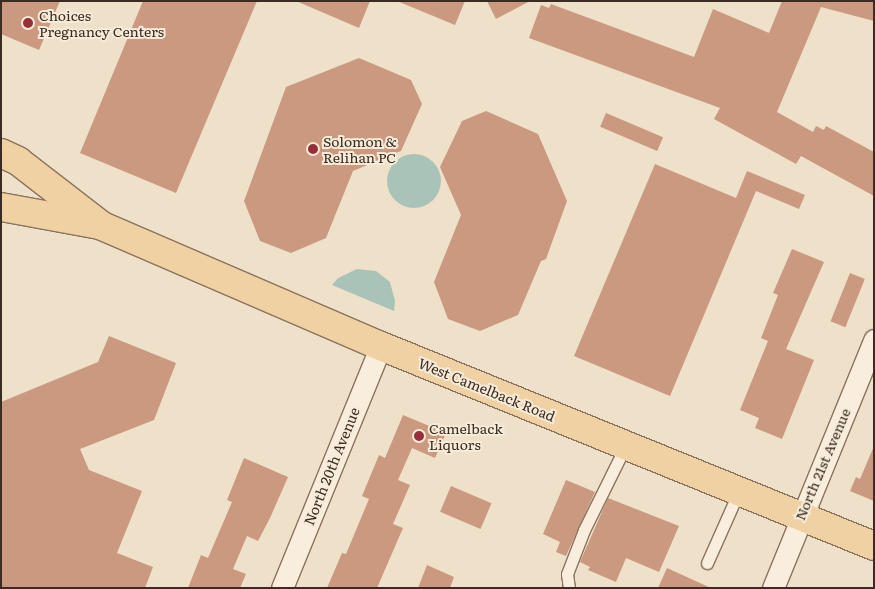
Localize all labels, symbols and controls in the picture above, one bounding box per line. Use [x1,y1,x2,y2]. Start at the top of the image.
place label: Choices Pregnancy Centers [39,7,164,40]
marker: Choices Pregnancy Centers [21,16,35,30]
place label: Solomon & Relihan PC [323,133,397,166]
marker: Solomon & Relihan PC [307,143,319,155]
street label: West Camelback Road [416,354,558,424]
street label: North 20th Avenue [300,405,362,527]
street label: North 21st Avenue [791,405,853,523]
place label: Camelback Liquors [429,420,503,452]
marker: Camelback Liquors [413,430,425,442]

